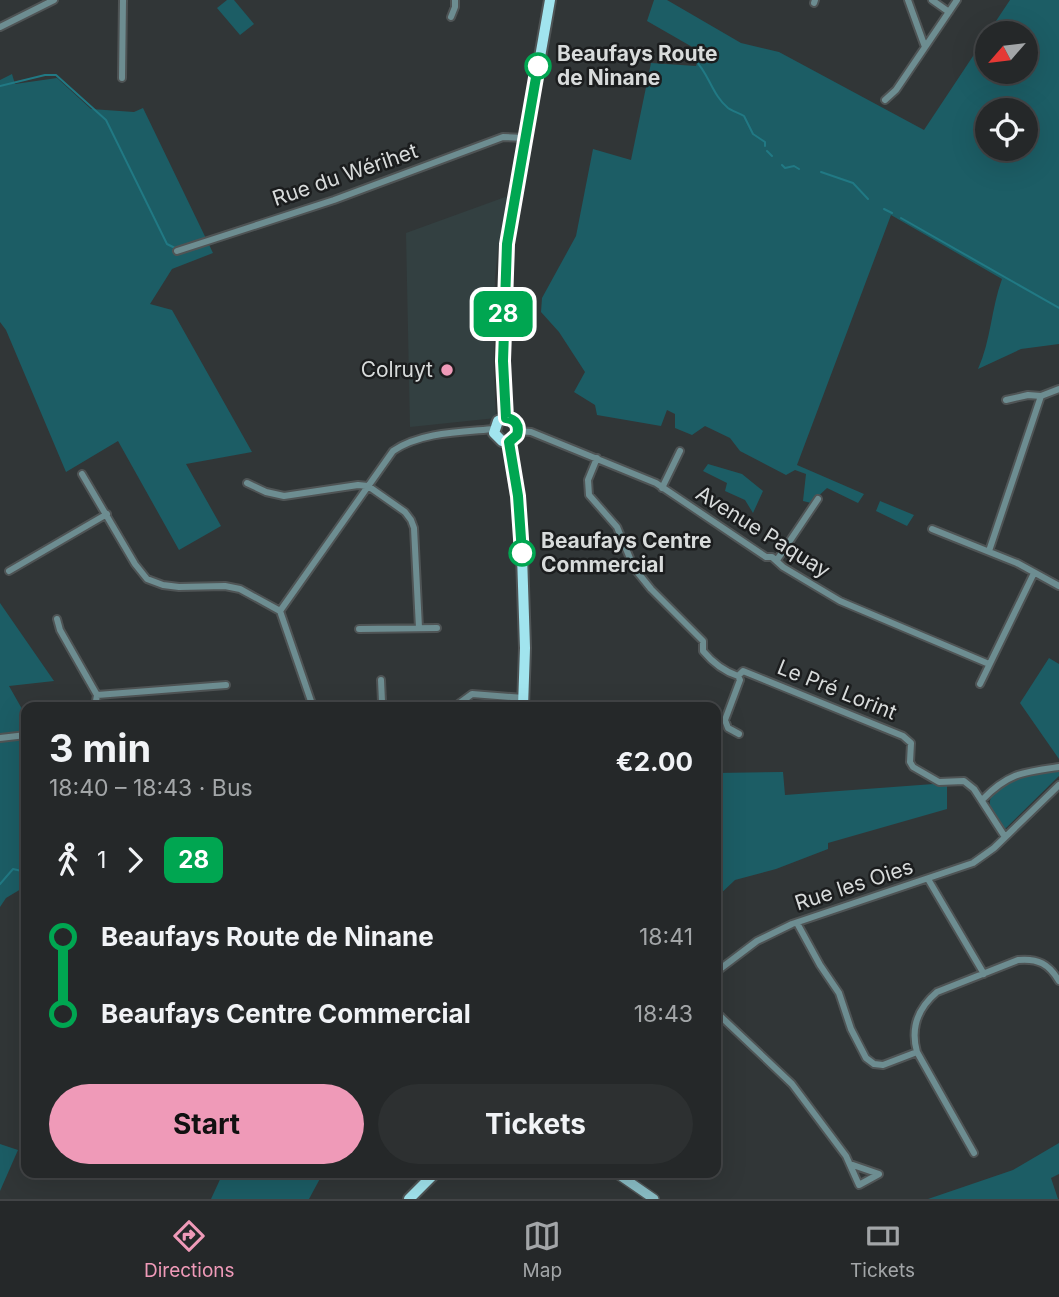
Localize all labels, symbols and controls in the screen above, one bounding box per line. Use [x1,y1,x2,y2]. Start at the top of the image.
north arrow [975,21,1038,84]
map controls [975,21,1038,161]
place label: Beaufays Route de Ninane [557,41,718,90]
marker: Beaufays Route de Ninane [525,53,551,79]
button: locate [975,98,1038,161]
street label: Rue du Wérihet [269,138,421,211]
line badge: 28 [472,291,534,337]
text: 28 [488,299,518,328]
place label: Colruyt [361,357,433,382]
marker: Colruyt [439,362,455,378]
street label: Avenue Paquay [692,480,835,583]
place label: Beaufays Centre Commercial [541,528,711,577]
marker: Beaufays Centre Commercial [509,540,535,566]
street label: Le Pré Lorint [774,654,900,725]
text: 3 min [49,725,151,771]
text: €2.00 [616,746,693,777]
text: 18:40 – 18:43 · Bus [49,774,253,802]
icon: walk [49,841,87,879]
icon: forward [116,841,154,879]
text: 28 [178,845,209,874]
text: 1 [97,846,106,874]
street label: Rue les Oies [792,854,916,915]
text: Beaufays Route de Ninane [101,921,434,952]
text: 18:41 [639,923,693,951]
text: Beaufays Centre Commercial [101,998,471,1029]
text: 18:43 [634,1000,693,1028]
button: Start [49,1084,364,1164]
button: Tickets [378,1084,693,1164]
tab: Directions [144,1217,235,1282]
tab: Map [523,1217,562,1282]
tab: Tickets [850,1217,915,1282]

